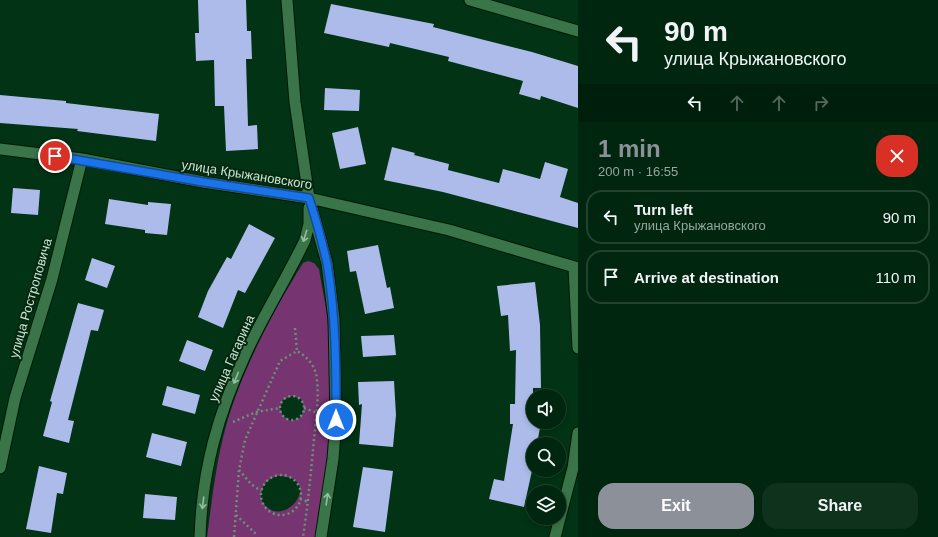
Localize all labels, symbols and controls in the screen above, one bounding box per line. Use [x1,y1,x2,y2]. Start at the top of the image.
icon: left [598,16,650,68]
text: 90 m [664,16,728,47]
text: улица Крыжановского [664,49,847,69]
icon: left [684,92,706,114]
icon: ahead [726,92,748,114]
icon: ahead [768,92,790,114]
icon: right [810,92,832,114]
text: 1 min [598,135,661,162]
button: close [876,135,918,177]
pin [38,139,72,173]
icon: arrive [44,145,66,167]
street label: улица Крыжановского [181,157,313,192]
text: 200 m · 16:55 [598,164,678,179]
text: Turn left [634,201,693,218]
icon: left [600,206,622,228]
text: 90 m [883,209,916,226]
text: улица Крыжановского [634,218,766,233]
one-way arrow [301,230,308,243]
street label: улица Ростроповича [6,236,55,360]
icon: arrive [600,266,622,288]
text: Arrive at destination [634,269,779,286]
text: 110 m [875,269,916,286]
street label: улица Гагарина [206,312,258,404]
one-way arrow [232,372,240,384]
map controls [526,389,566,525]
button: sound [526,389,566,429]
position arrow [315,399,357,441]
button: search [526,437,566,477]
button: Exit [598,483,754,529]
button: Share [762,483,918,529]
button: layers [526,485,566,525]
one-way arrow [323,493,331,506]
one-way arrow [199,496,207,509]

